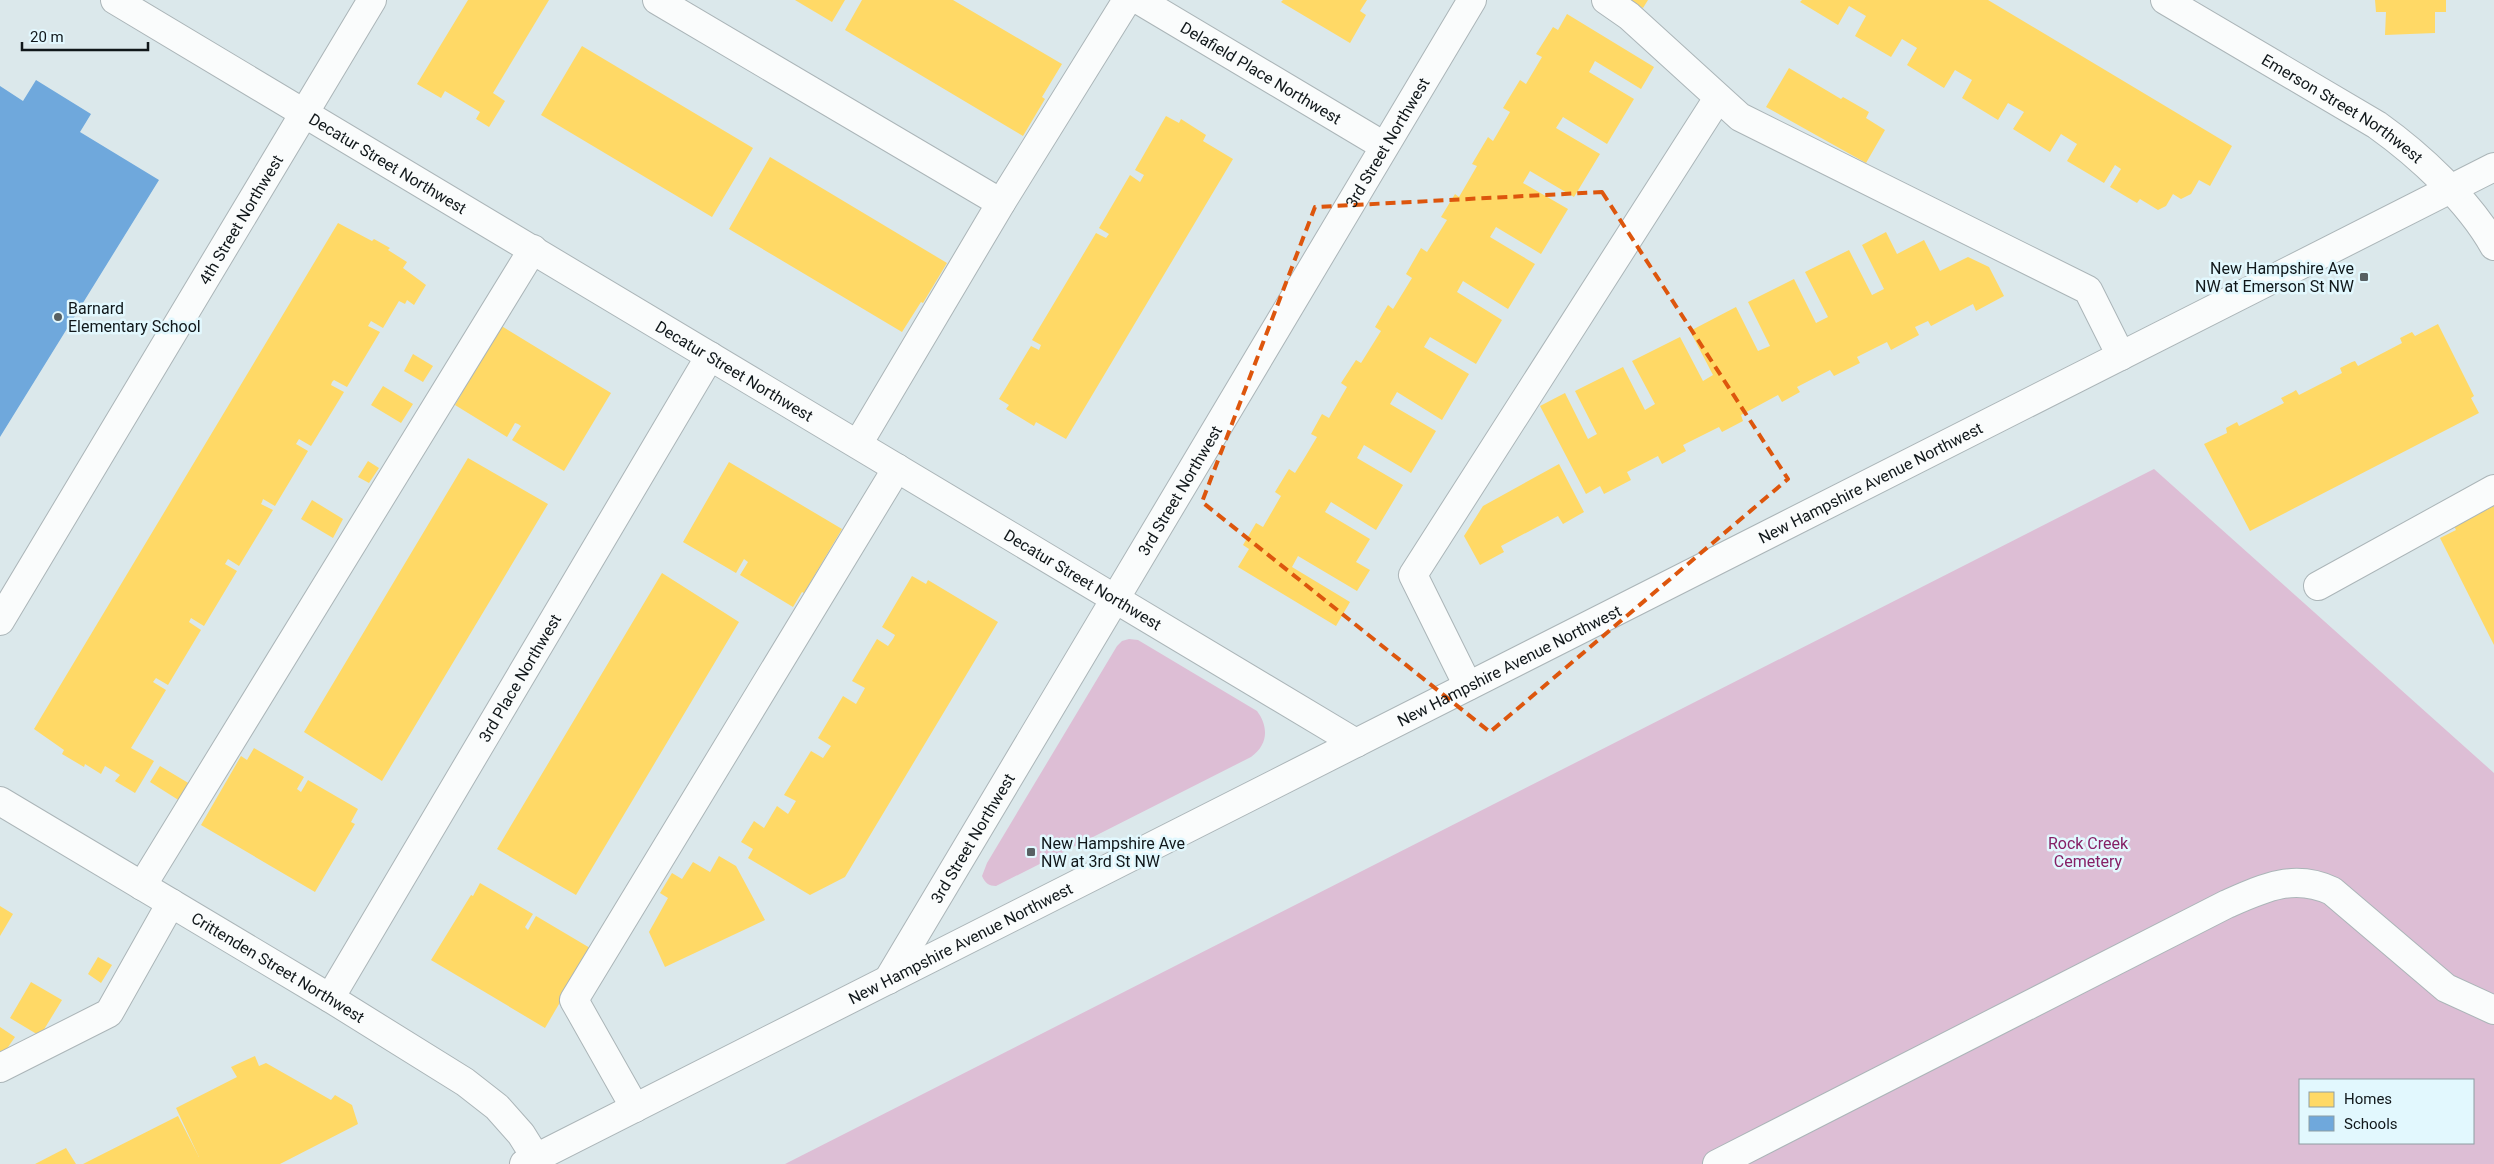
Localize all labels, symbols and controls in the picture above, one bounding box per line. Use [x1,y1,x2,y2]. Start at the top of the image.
street label: Delafield Place Northwest [1177,18,1345,128]
scale bar [22,20,149,52]
text: 20 m [30,28,64,46]
street label: Emerson Street Northwest [2258,50,2426,167]
street label: 3rd Street Northwest [1342,74,1434,211]
street label: Decatur Street Northwest [305,109,470,218]
street label: 4th Street Northwest [195,152,287,288]
place label: New Hampshire Ave NW at Emerson St NW [2195,259,2354,296]
marker: New Hampshire Ave NW at Emerson St NW [2358,271,2370,283]
place label: Barnard Elementary School [68,299,201,336]
marker: Barnard Elementary School [52,311,64,323]
street label: Decatur Street Northwest [652,317,816,426]
street label: New Hampshire Avenue Northwest [1755,418,1986,548]
street label: 3rd Street Northwest [1134,422,1226,559]
street label: Decatur Street Northwest [1000,525,1165,634]
street label: New Hampshire Avenue Northwest [1394,601,1624,731]
street label: 3rd Place Northwest [475,611,565,745]
street label: 3rd Street Northwest [927,770,1019,907]
place label: New Hampshire Ave NW at 3rd St NW [1041,834,1185,871]
park label: Rock Creek Cemetery [2048,834,2129,871]
marker: New Hampshire Ave NW at 3rd St NW [1025,846,1037,858]
street label: New Hampshire Avenue Northwest [845,879,1076,1008]
street label: Crittenden Street Northwest [188,908,368,1027]
legend [2299,1079,2474,1144]
text: Homes [2344,1090,2392,1108]
text: Schools [2344,1115,2398,1133]

